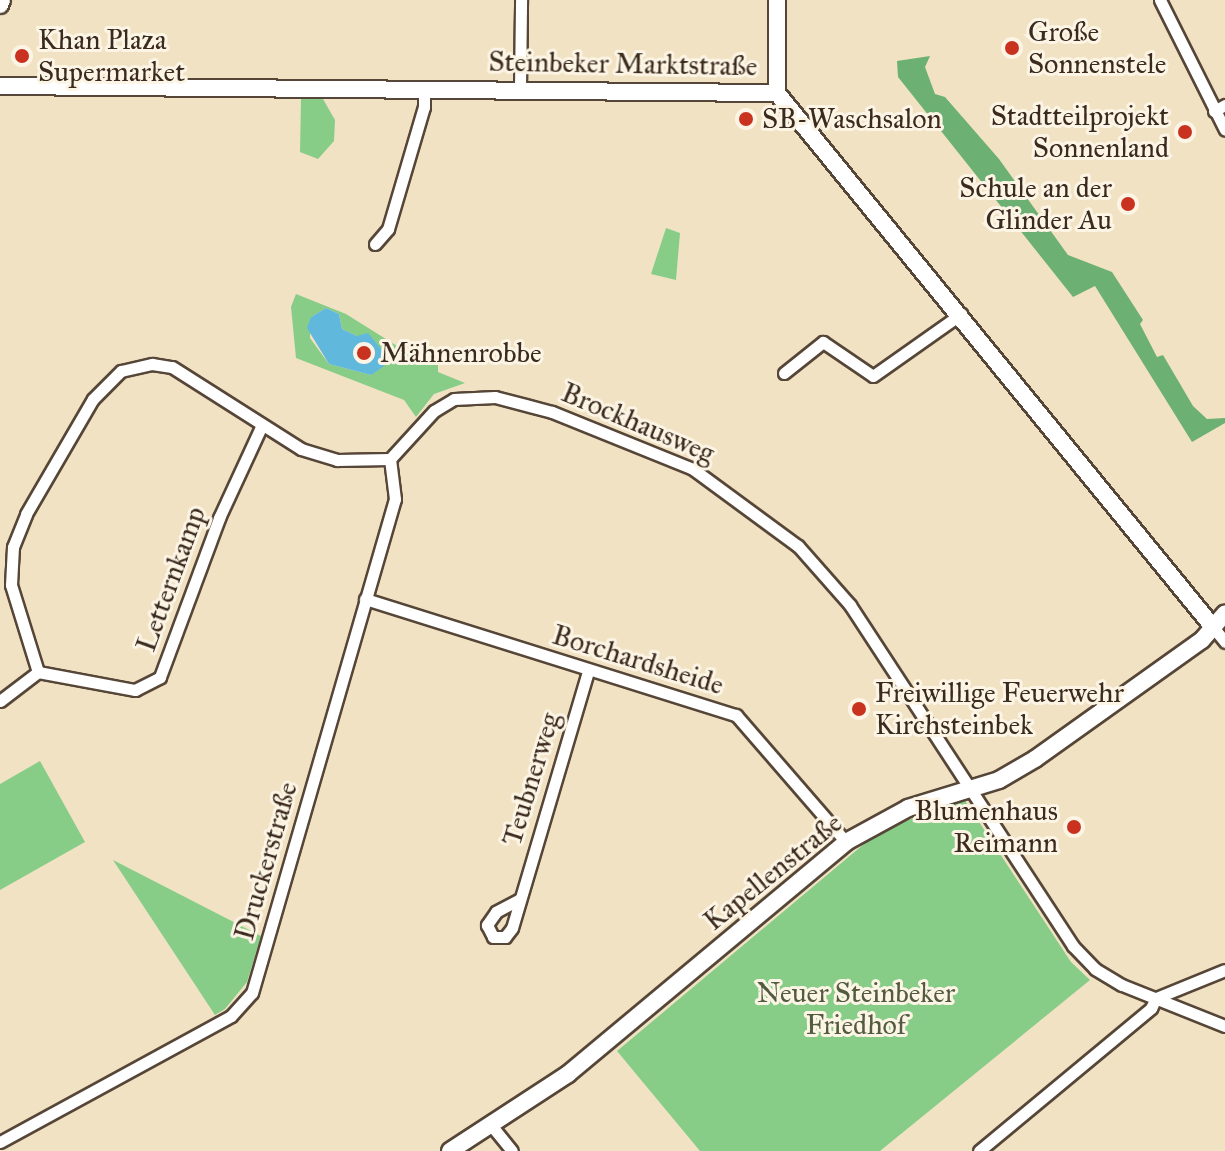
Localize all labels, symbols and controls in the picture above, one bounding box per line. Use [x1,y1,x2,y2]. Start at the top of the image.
place label: Große Sonnenstele [1028,15,1166,81]
place label: Khan Plaza Supermarket [38,23,185,89]
marker: Große Sonnenstele [1003,39,1021,57]
street label: Steinbeker Marktstraße [488,45,758,83]
marker: Khan Plaza Supermarket [13,47,31,65]
place label: Stadtteilprojekt Sonnenland [991,99,1169,165]
place label: SB-Waschsalon [762,102,942,136]
marker: SB-Waschsalon [737,110,755,128]
marker: Stadtteilprojekt Sonnenland [1176,123,1194,141]
place label: Schule an der Glinder Au [959,171,1112,237]
marker: Schule an der Glinder Au [1119,195,1137,213]
place label: Mähnenrobbe [380,336,542,370]
marker: Mähnenrobbe [355,344,373,362]
street label: Brockhausweg [556,376,720,470]
street label: Letternkamp [129,502,213,656]
street label: Borchardsheide [548,618,728,702]
place label: Freiwillige Feuerwehr Kirchsteinbek [875,676,1124,742]
marker: Freiwillige Feuerwehr Kirchsteinbek [850,700,868,718]
street label: Teubnerweg [495,708,567,850]
street label: Druckerstraße [227,778,305,944]
place label: Blumenhaus Reimann [914,794,1058,860]
street label: Kapellenstraße [697,806,849,938]
marker: Blumenhaus Reimann [1065,818,1083,836]
park label: Neuer Steinbeker Friedhof [757,976,955,1042]

